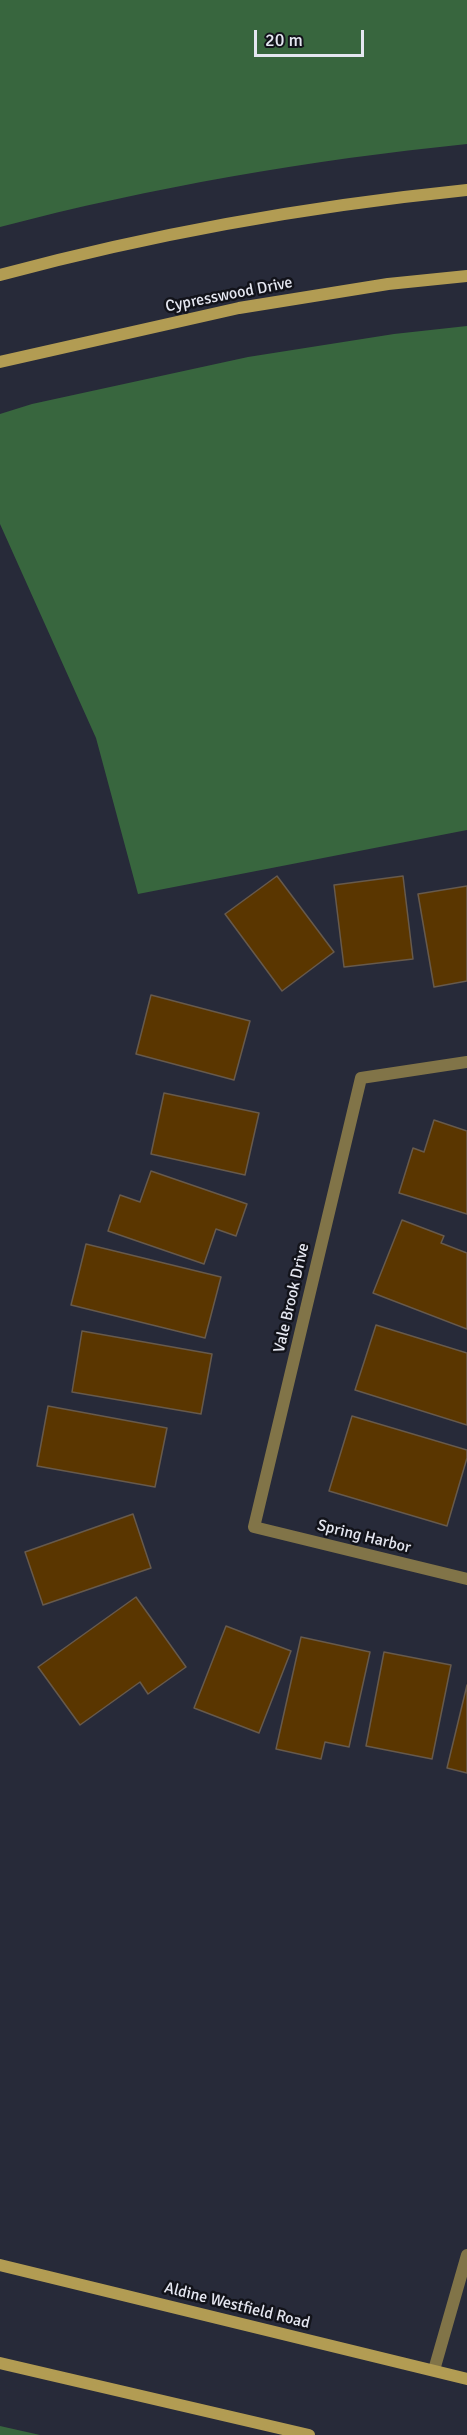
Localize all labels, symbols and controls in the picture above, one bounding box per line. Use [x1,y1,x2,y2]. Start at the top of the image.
scale bar [257,18,366,56]
text: 20 m [265,29,303,51]
street label: Cypresswood Drive [164,273,294,317]
street label: Vale Brook Drive [270,1241,314,1355]
street label: Spring Harbor [315,1516,413,1558]
street label: Aldine Westfield Road [162,2279,312,2333]

